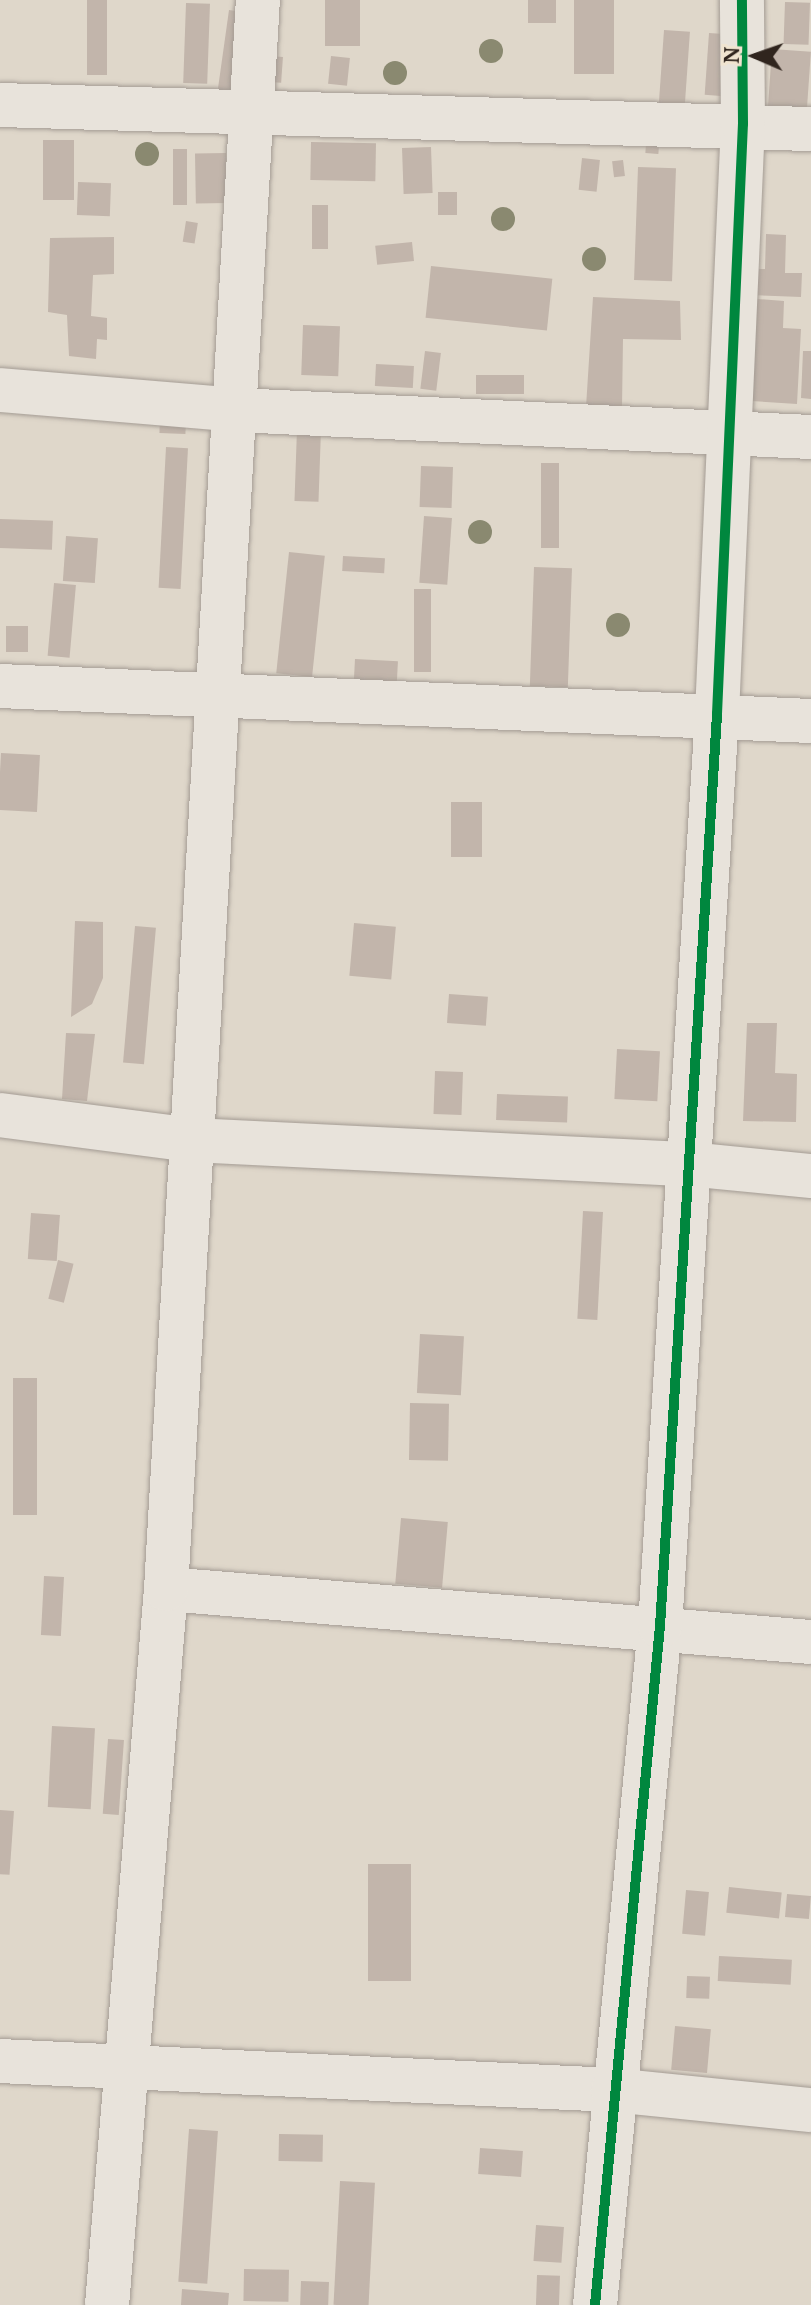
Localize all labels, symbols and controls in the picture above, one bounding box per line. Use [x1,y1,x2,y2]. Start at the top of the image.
north arrow [715,16,795,96]
text: N [716,46,745,64]

